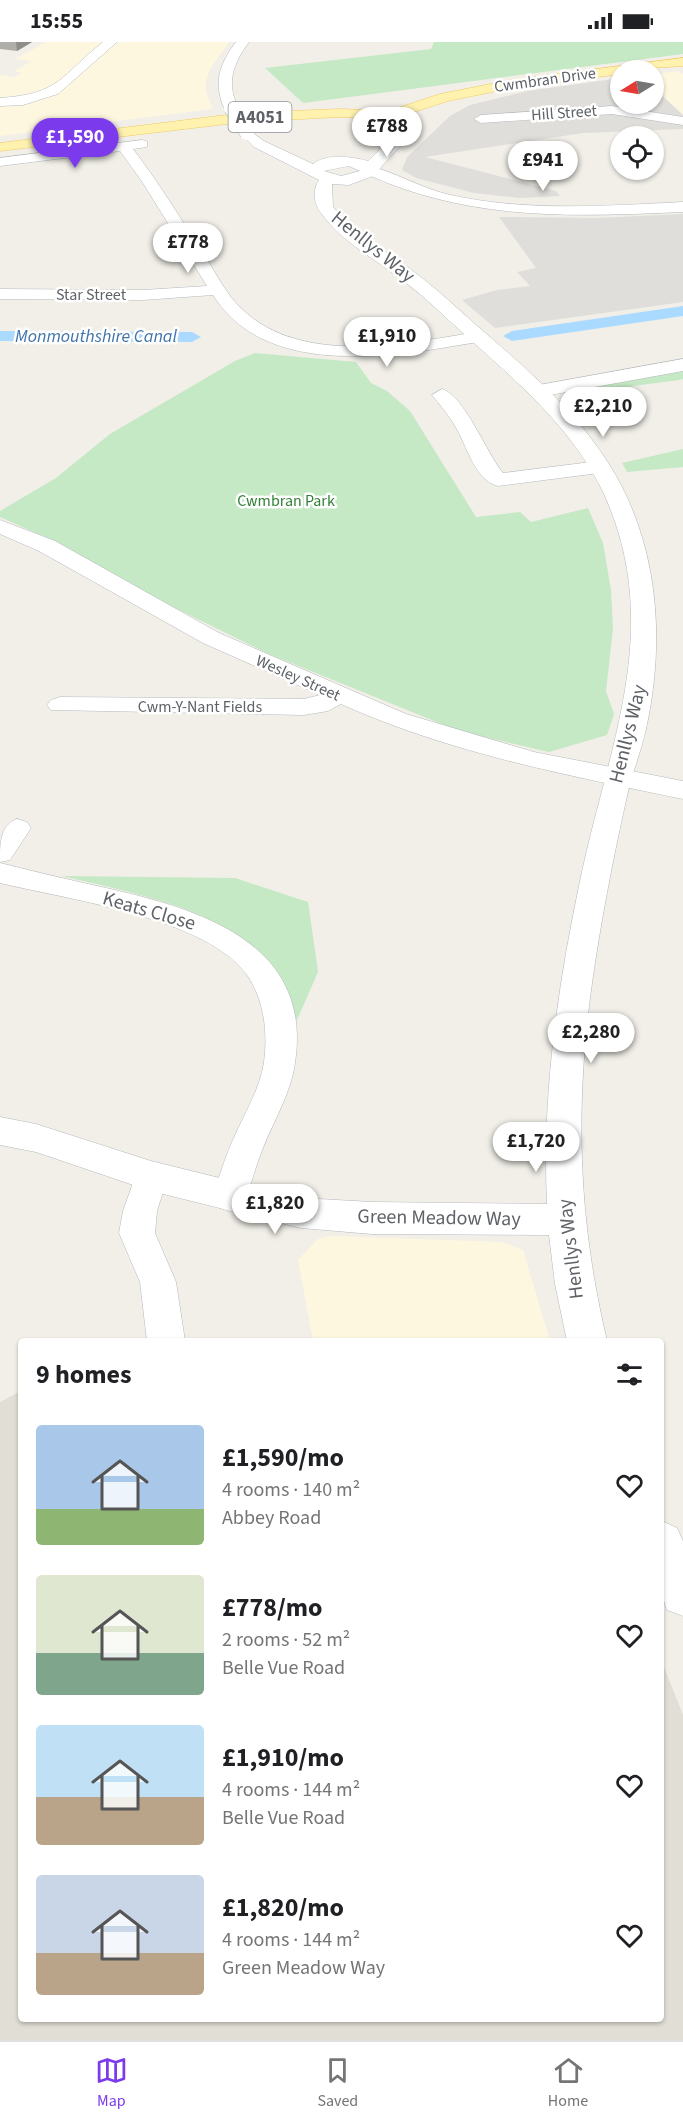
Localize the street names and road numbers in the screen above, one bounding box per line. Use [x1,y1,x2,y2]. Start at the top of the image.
street label: Cwmbran Drive [493,62,597,98]
street label: Hill Street [530,100,598,126]
road number: A4051 [228,102,292,132]
street label: Henllys Way [325,204,421,290]
street label: Star Street [56,284,127,306]
street label: Wesley Street [252,650,344,707]
street label: Henllys Way [602,681,654,786]
street label: Cwm-Y-Nant Fields [138,696,262,718]
street label: Keats Close [99,884,199,938]
street label: Henllys Way [551,1197,591,1301]
street label: Green Meadow Way [357,1203,521,1233]

